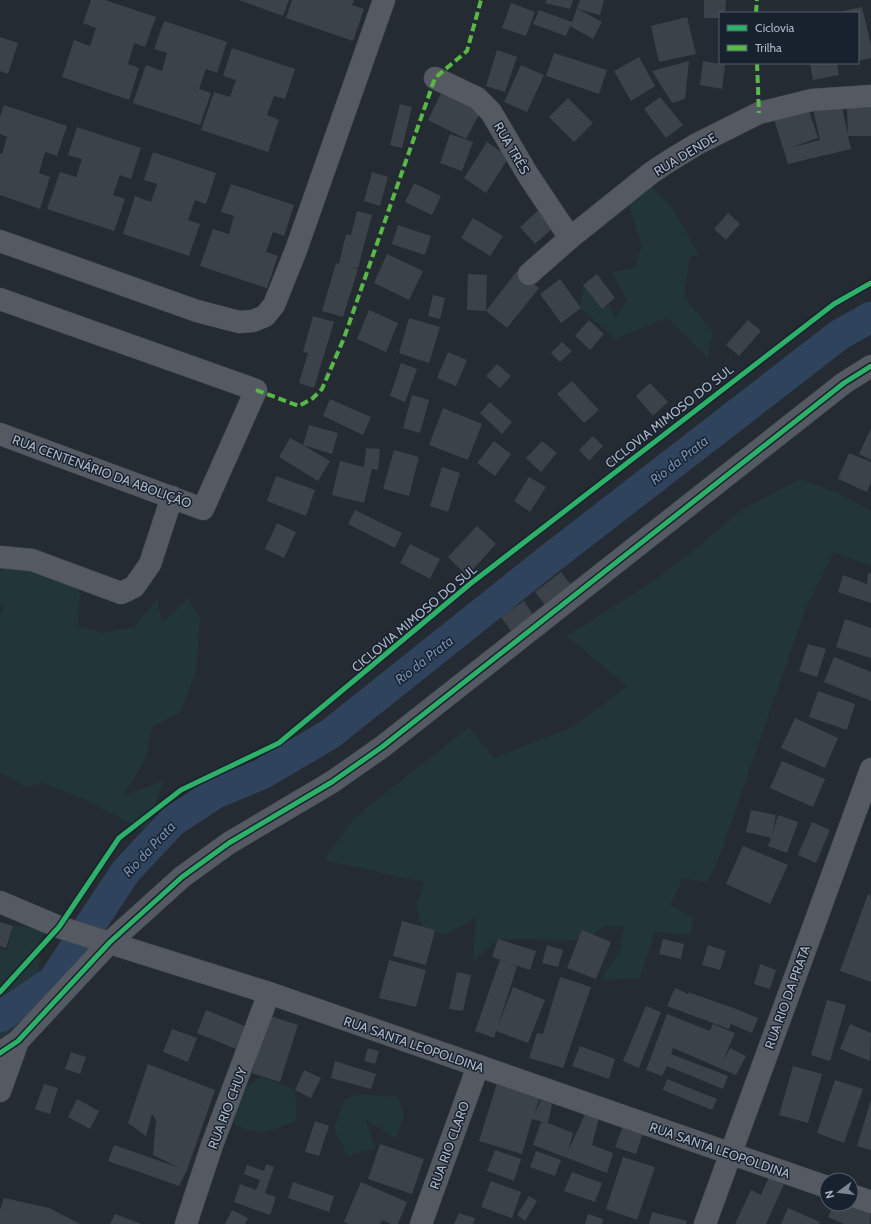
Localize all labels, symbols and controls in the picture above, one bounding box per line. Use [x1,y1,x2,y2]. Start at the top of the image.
legend [719,12,859,64]
text: Ciclovia [755,20,794,35]
text: Trilha [755,40,782,55]
street label: RUA TRÊS [491,119,534,177]
street label: RUA DENDE [651,129,719,179]
street label: CICLOVIA MIMOSO DO SUL [602,361,737,471]
street label: RUA CENTENÁRIO DA ABOLIÇÃO [10,430,194,511]
water label: Rio da Prata [646,432,712,488]
street label: CICLOVIA MIMOSO DO SUL [348,561,480,675]
water label: Rio da Prata [391,632,457,688]
water label: Rio da Prata [119,817,179,881]
street label: RUA RIO DA PRATA [761,943,813,1051]
street label: RUA SANTA LEOPOLDINA [342,1012,486,1076]
street label: RUA RIO CHUY [204,1064,250,1151]
street label: RUA RIO CLARO [426,1099,472,1191]
street label: RUA SANTA LEOPOLDINA [648,1118,792,1182]
north arrow [819,1172,859,1212]
text: N [822,1189,837,1200]

